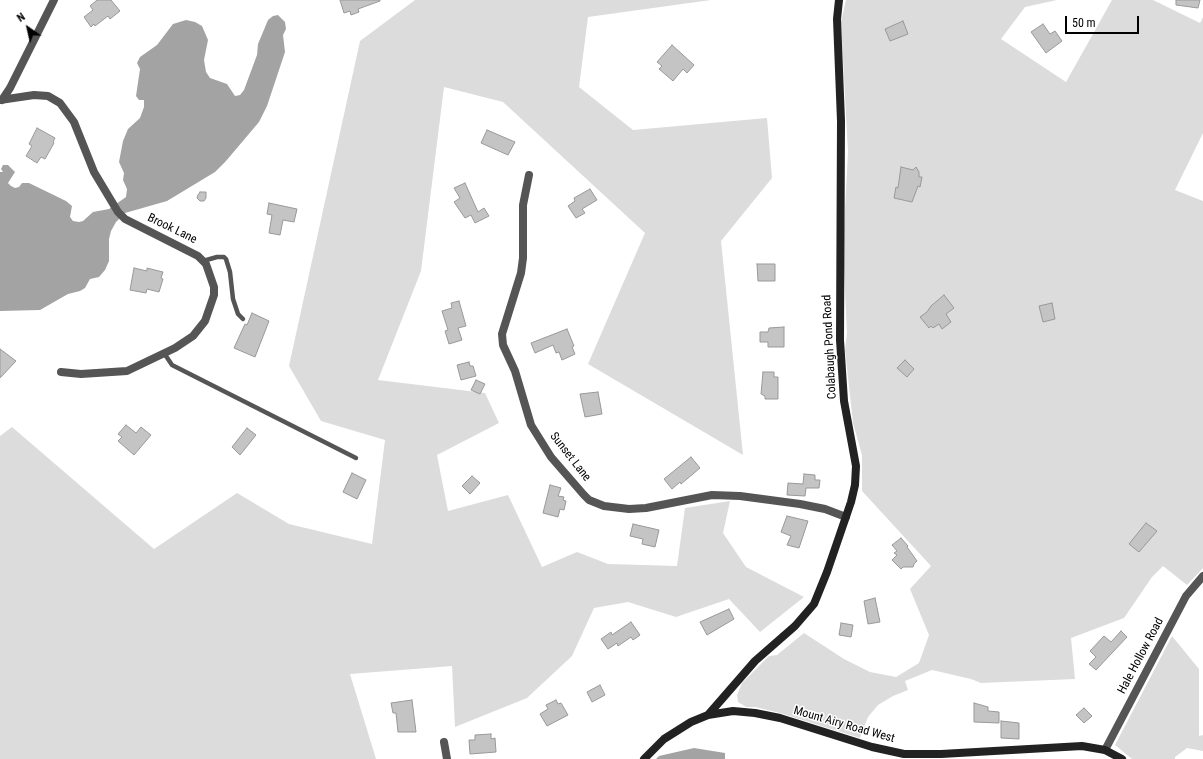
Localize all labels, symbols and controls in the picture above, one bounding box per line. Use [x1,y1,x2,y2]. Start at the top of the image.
north arrow [8,8,48,48]
scale bar [1067,8,1141,34]
text: N [15,10,27,25]
text: 50 m [1072,16,1096,30]
street label: Brook Lane [145,211,199,247]
street label: Colabaugh Pond Road [820,294,840,400]
street label: Sunset Lane [546,430,594,484]
street label: Hale Hollow Road [1115,616,1167,696]
street label: Mount Airy Road West [792,704,896,746]

